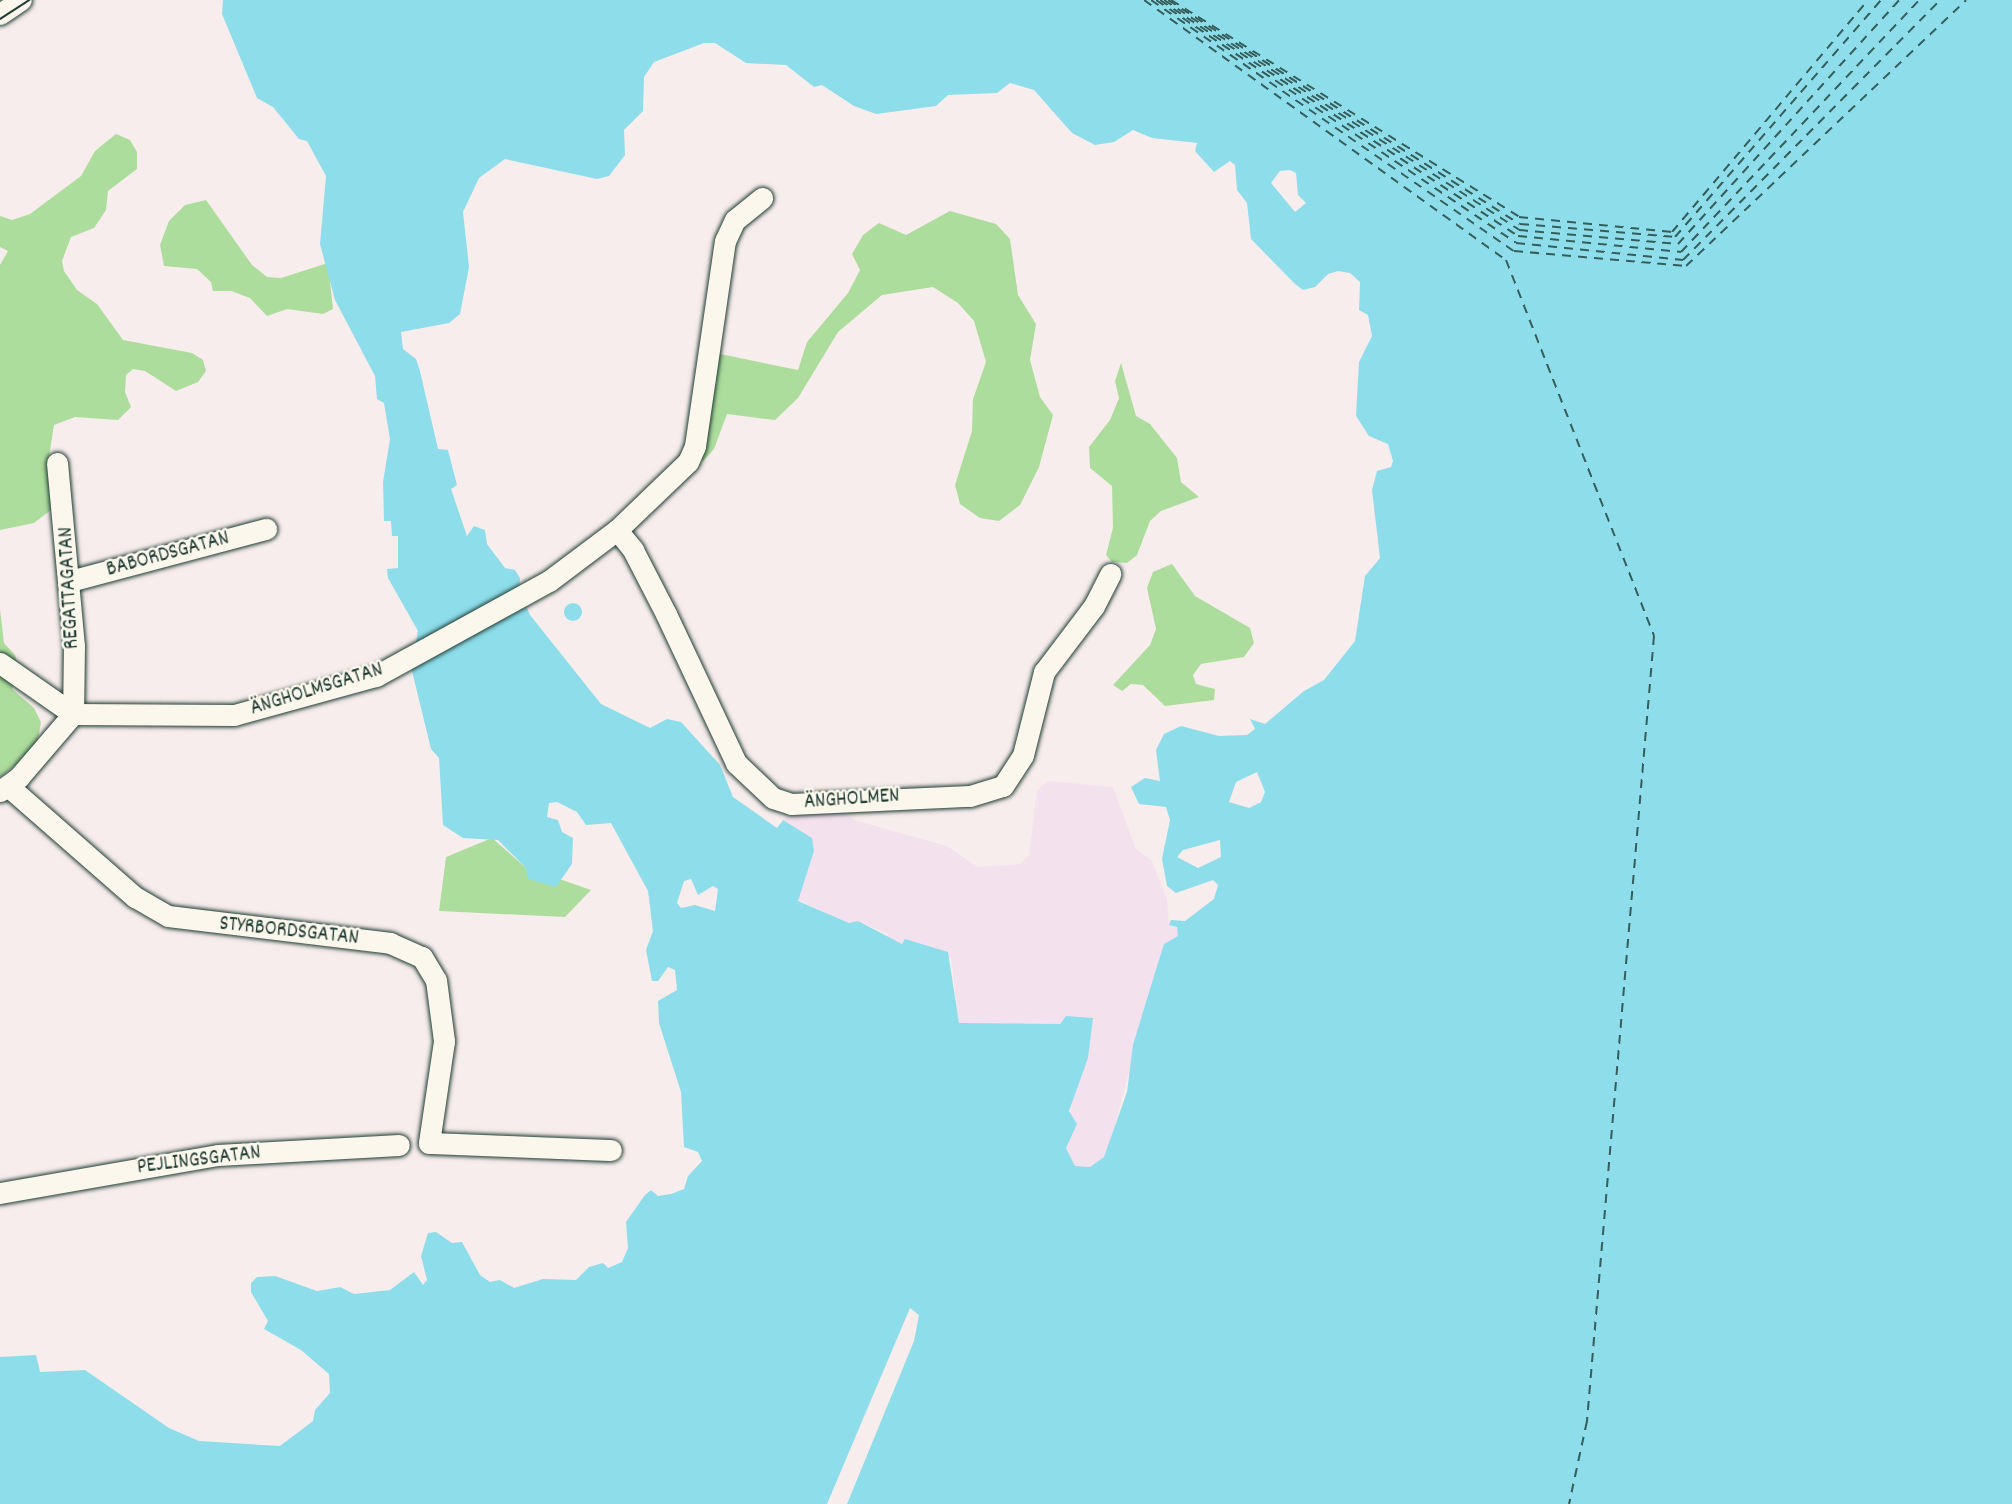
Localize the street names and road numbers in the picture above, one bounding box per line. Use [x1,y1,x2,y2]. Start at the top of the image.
street label: REGATTAGATAN [54,526,86,650]
street label: BABORDSGATAN [104,527,232,583]
street label: ÄNGHOLMSGATAN [248,658,386,722]
street label: ÄNGHOLMEN [804,784,900,816]
street label: STYRBORDSGATAN [218,912,360,952]
street label: PEJLINGSGATAN [136,1141,262,1181]

